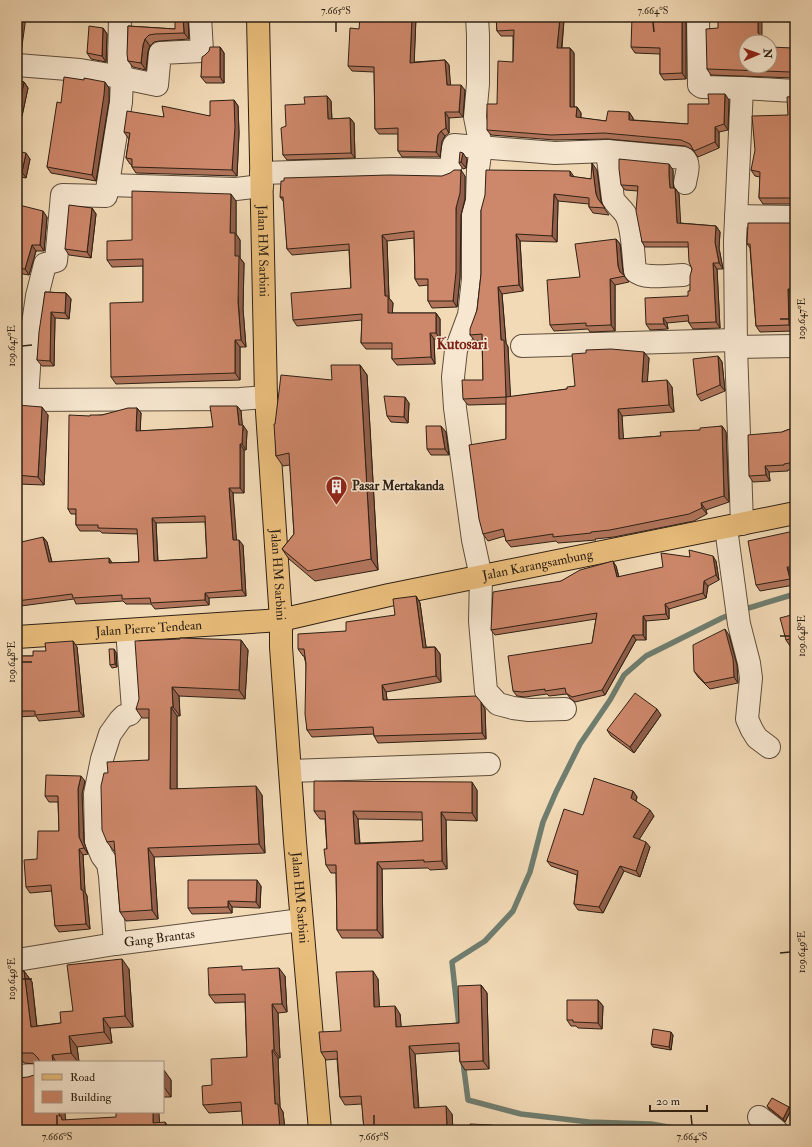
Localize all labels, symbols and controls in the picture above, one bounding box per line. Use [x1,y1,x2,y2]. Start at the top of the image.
text: 7.665°S [321,5,351,17]
text: 7.664°S [638,5,668,17]
north arrow [738,34,778,74]
text: N [761,48,774,60]
street label: Jalan HM Sarbini [254,204,272,298]
text: 109.647°E [796,298,808,340]
text: 109.647°E [6,325,18,367]
district label: Kutosari [437,335,487,354]
building icon: Pasar Mertakanda [324,473,350,506]
place label: Pasar Mertakanda [352,478,445,494]
street label: Jalan HM Sarbini [267,527,289,621]
street label: Jalan Karangsambung [480,546,595,584]
text: 109.648°E [796,615,808,657]
street label: Jalan Pierre Tendean [94,617,203,640]
text: 109.648°E [6,641,18,683]
street label: Jalan HM Sarbini [288,850,312,945]
street label: Gang Brantas [123,926,196,951]
text: 109.649°E [796,931,808,973]
text: 109.649°E [6,958,18,1000]
legend [34,1061,164,1113]
text: Road [70,1070,95,1085]
scale bar [650,1087,707,1113]
text: Building [70,1090,113,1105]
text: 20 m [656,1094,681,1109]
text: 7.666°S [42,1131,72,1143]
text: 7.665°S [359,1131,389,1143]
text: 7.664°S [677,1131,707,1143]

